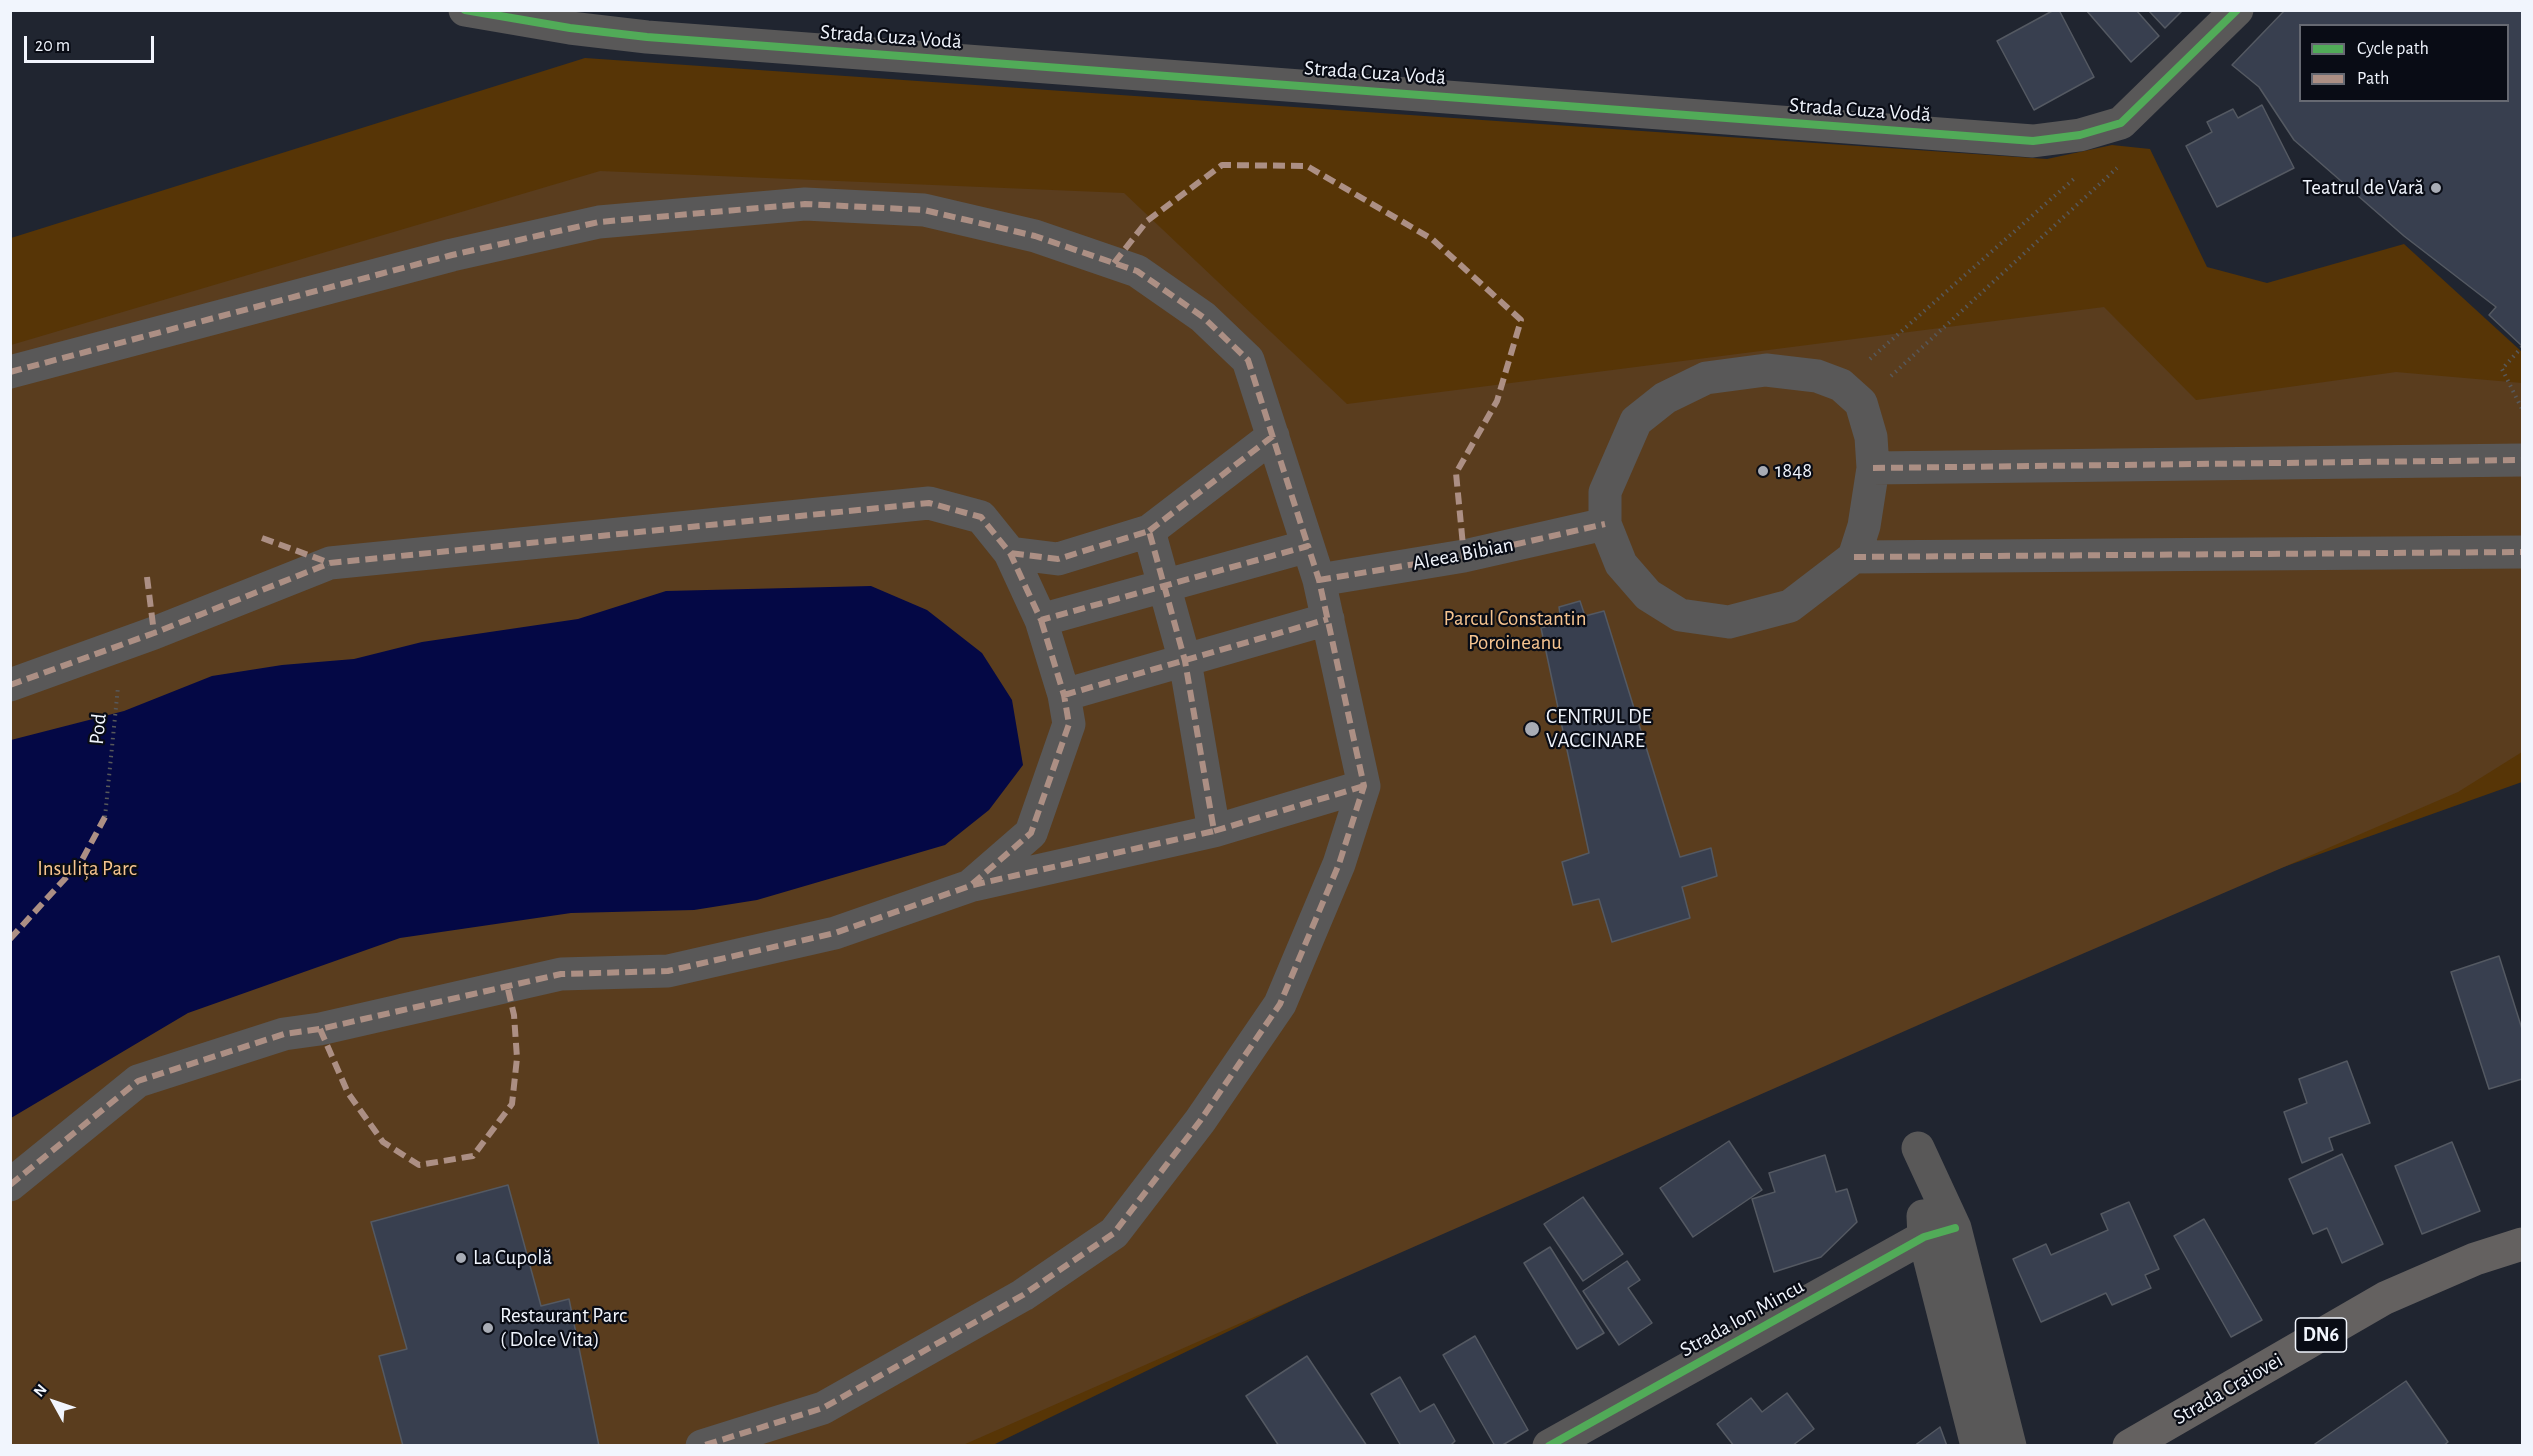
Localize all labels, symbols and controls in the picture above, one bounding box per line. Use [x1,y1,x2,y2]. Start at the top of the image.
street label: Strada Cuza Vodă [819,19,963,55]
scale bar [27,24,158,62]
legend [2299,24,2509,102]
text: 20 m [35,37,70,55]
text: Cycle path [2357,40,2429,58]
street label: Strada Cuza Vodă [1303,55,1447,91]
text: Path [2357,70,2389,88]
street label: Strada Cuza Vodă [1788,92,1932,128]
place label: Teatrul de Vară [2302,175,2424,201]
marker: Teatrul de Vară [2429,181,2443,195]
place label: 1848 [1775,458,1812,484]
marker: 1848 [1756,464,1770,478]
street label: Aleea Bibian [1410,532,1516,576]
park label: Parcul Constantin Poroineanu [1444,606,1586,656]
place label: CENTRUL DE VACCINARE [1546,704,1652,754]
street label: Pod [84,712,112,746]
marker: CENTRUL DE VACCINARE [1523,720,1541,738]
park label: Insulița Parc [37,856,137,882]
place label: La Cupolă [473,1245,552,1271]
marker: La Cupolă [454,1251,468,1265]
street label: Strada Ion Mincu [1676,1274,1808,1362]
place label: Restaurant Parc ( Dolce Vita) [500,1303,627,1353]
road number: DN6 [2296,1318,2346,1352]
marker: Restaurant Parc ( Dolce Vita) [481,1321,495,1335]
street label: Strada Craiovei [2169,1348,2287,1430]
north arrow [24,1372,84,1432]
text: N [31,1381,50,1400]

